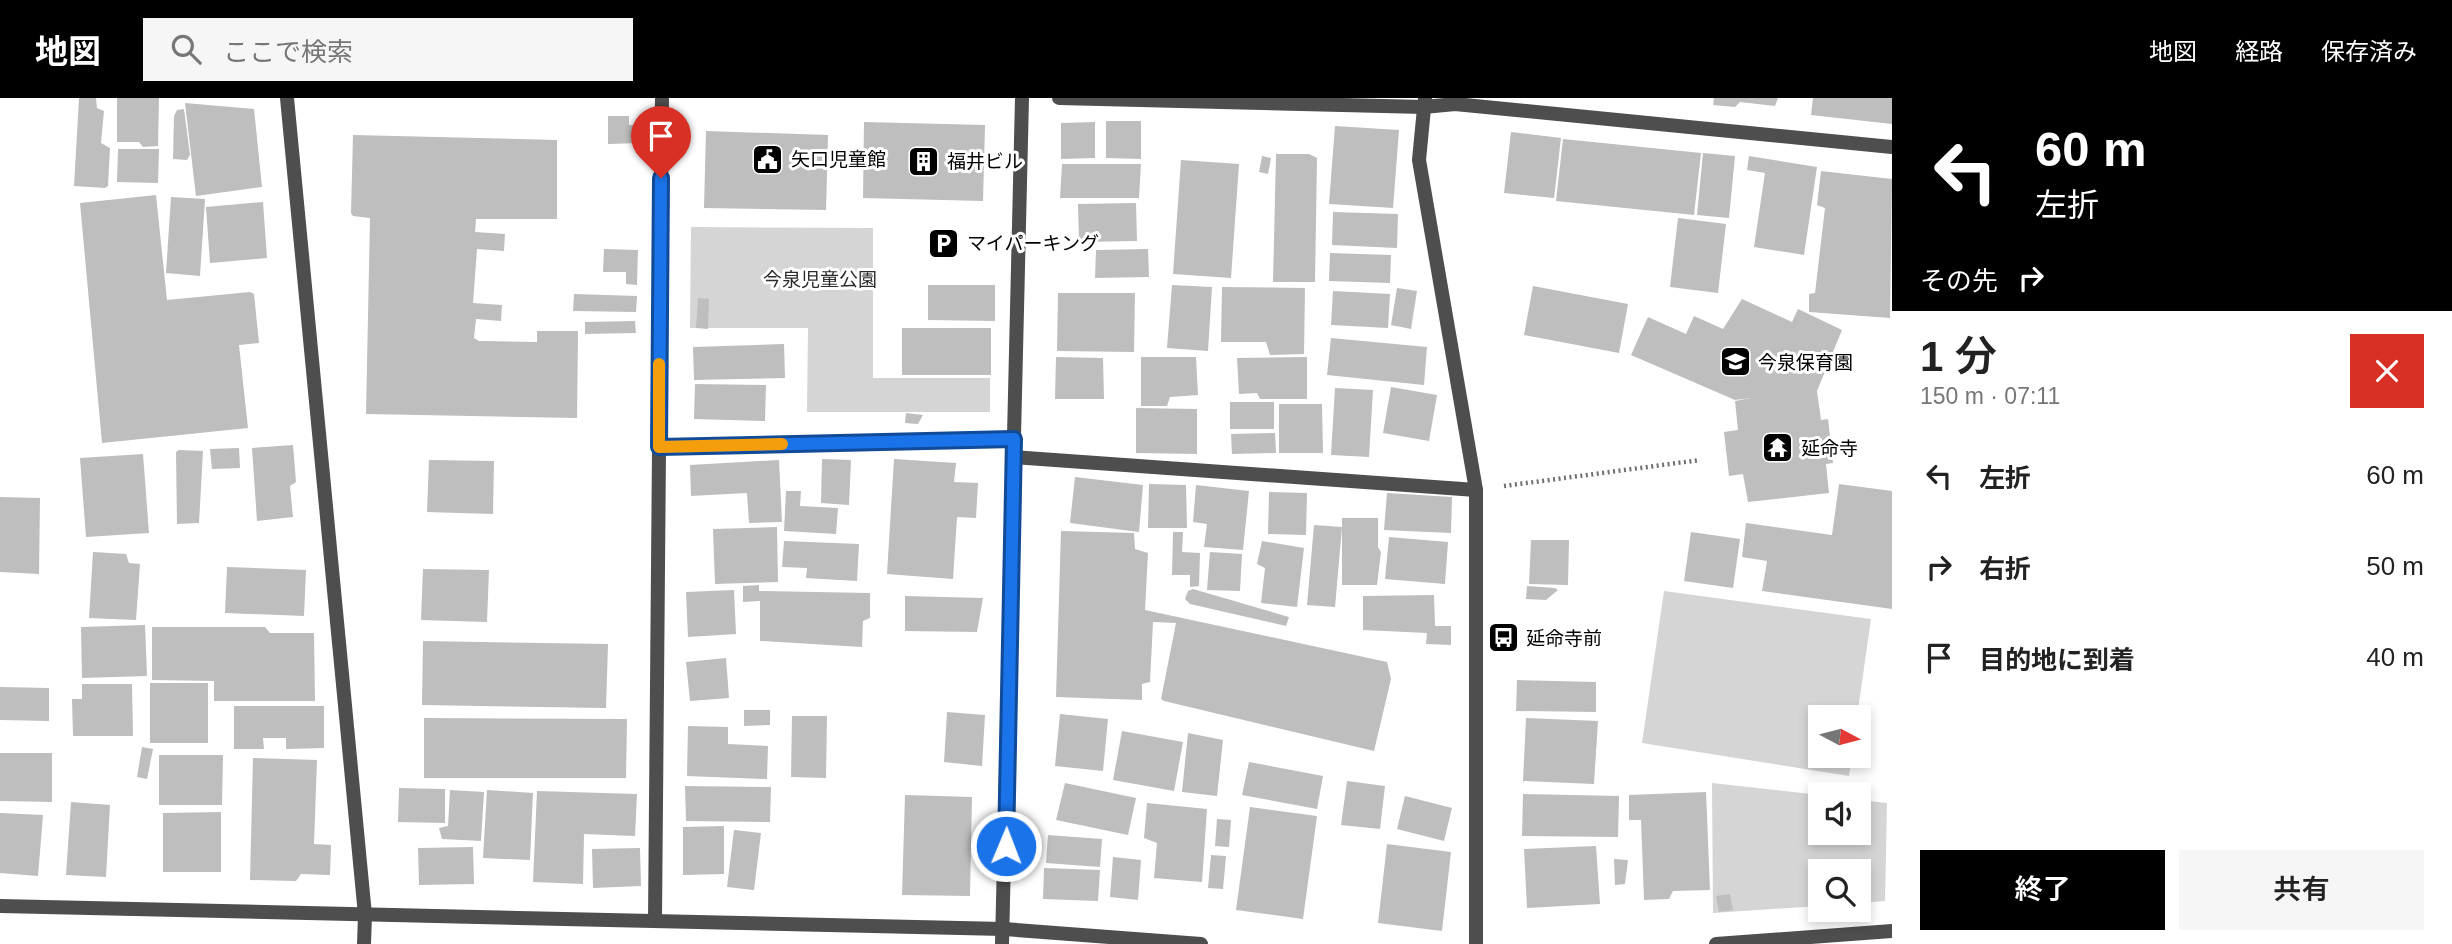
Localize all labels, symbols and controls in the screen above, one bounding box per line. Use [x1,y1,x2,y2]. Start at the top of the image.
search box [143,18,633,81]
icon: search [167,30,205,68]
text: 地図 [35,33,101,70]
text: ここで検索 [223,37,353,67]
text: 地図 [2149,38,2197,65]
text: 経路 [2235,38,2283,65]
text: 保存済み [2321,38,2417,65]
pin [631,106,691,178]
icon: arrive [642,117,680,155]
text: 60 m [2035,122,2147,176]
icon: left [1920,126,2011,217]
public building icon: 矢口児童館 [751,142,785,176]
building icon: 福井ビル [907,144,941,178]
place label: 矢口児童館 [791,149,886,170]
place label: 福井ビル [947,151,1023,172]
text: 左折 [2035,187,2099,223]
parking icon: マイパーキング [927,226,961,260]
place label: マイパーキング [967,233,1099,254]
icon: right [2012,259,2050,297]
text: その先 [1920,266,1998,296]
park label: 今泉児童公園 [763,269,877,290]
text: 1 分 [1920,333,1997,380]
button: close [2350,334,2424,408]
school or university icon: 今泉保育園 [1718,345,1752,379]
place label: 今泉保育園 [1758,352,1853,373]
text: 150 m · 07:11 [1920,383,2060,409]
temple icon: 延命寺 [1761,431,1795,465]
place label: 延命寺 [1801,438,1858,459]
icon: left [1920,457,1958,495]
text: 60 m [2366,460,2424,490]
text: 左折 [1979,463,2031,493]
icon: right [1920,548,1958,586]
text: 50 m [2366,551,2424,581]
text: 右折 [1979,554,2031,584]
bus stop icon: 延命寺前 [1486,621,1520,655]
place label: 延命寺前 [1526,628,1602,649]
icon: arrive [1920,639,1958,677]
text: 40 m [2366,642,2424,672]
text: 目的地に到着 [1979,645,2135,675]
north arrow [1808,705,1871,768]
map controls [1808,705,1871,922]
button: sound [1808,782,1871,845]
position arrow [969,809,1043,883]
button: 終了 [1920,850,2165,930]
button: 共有 [2179,850,2424,930]
button: search [1808,859,1871,922]

